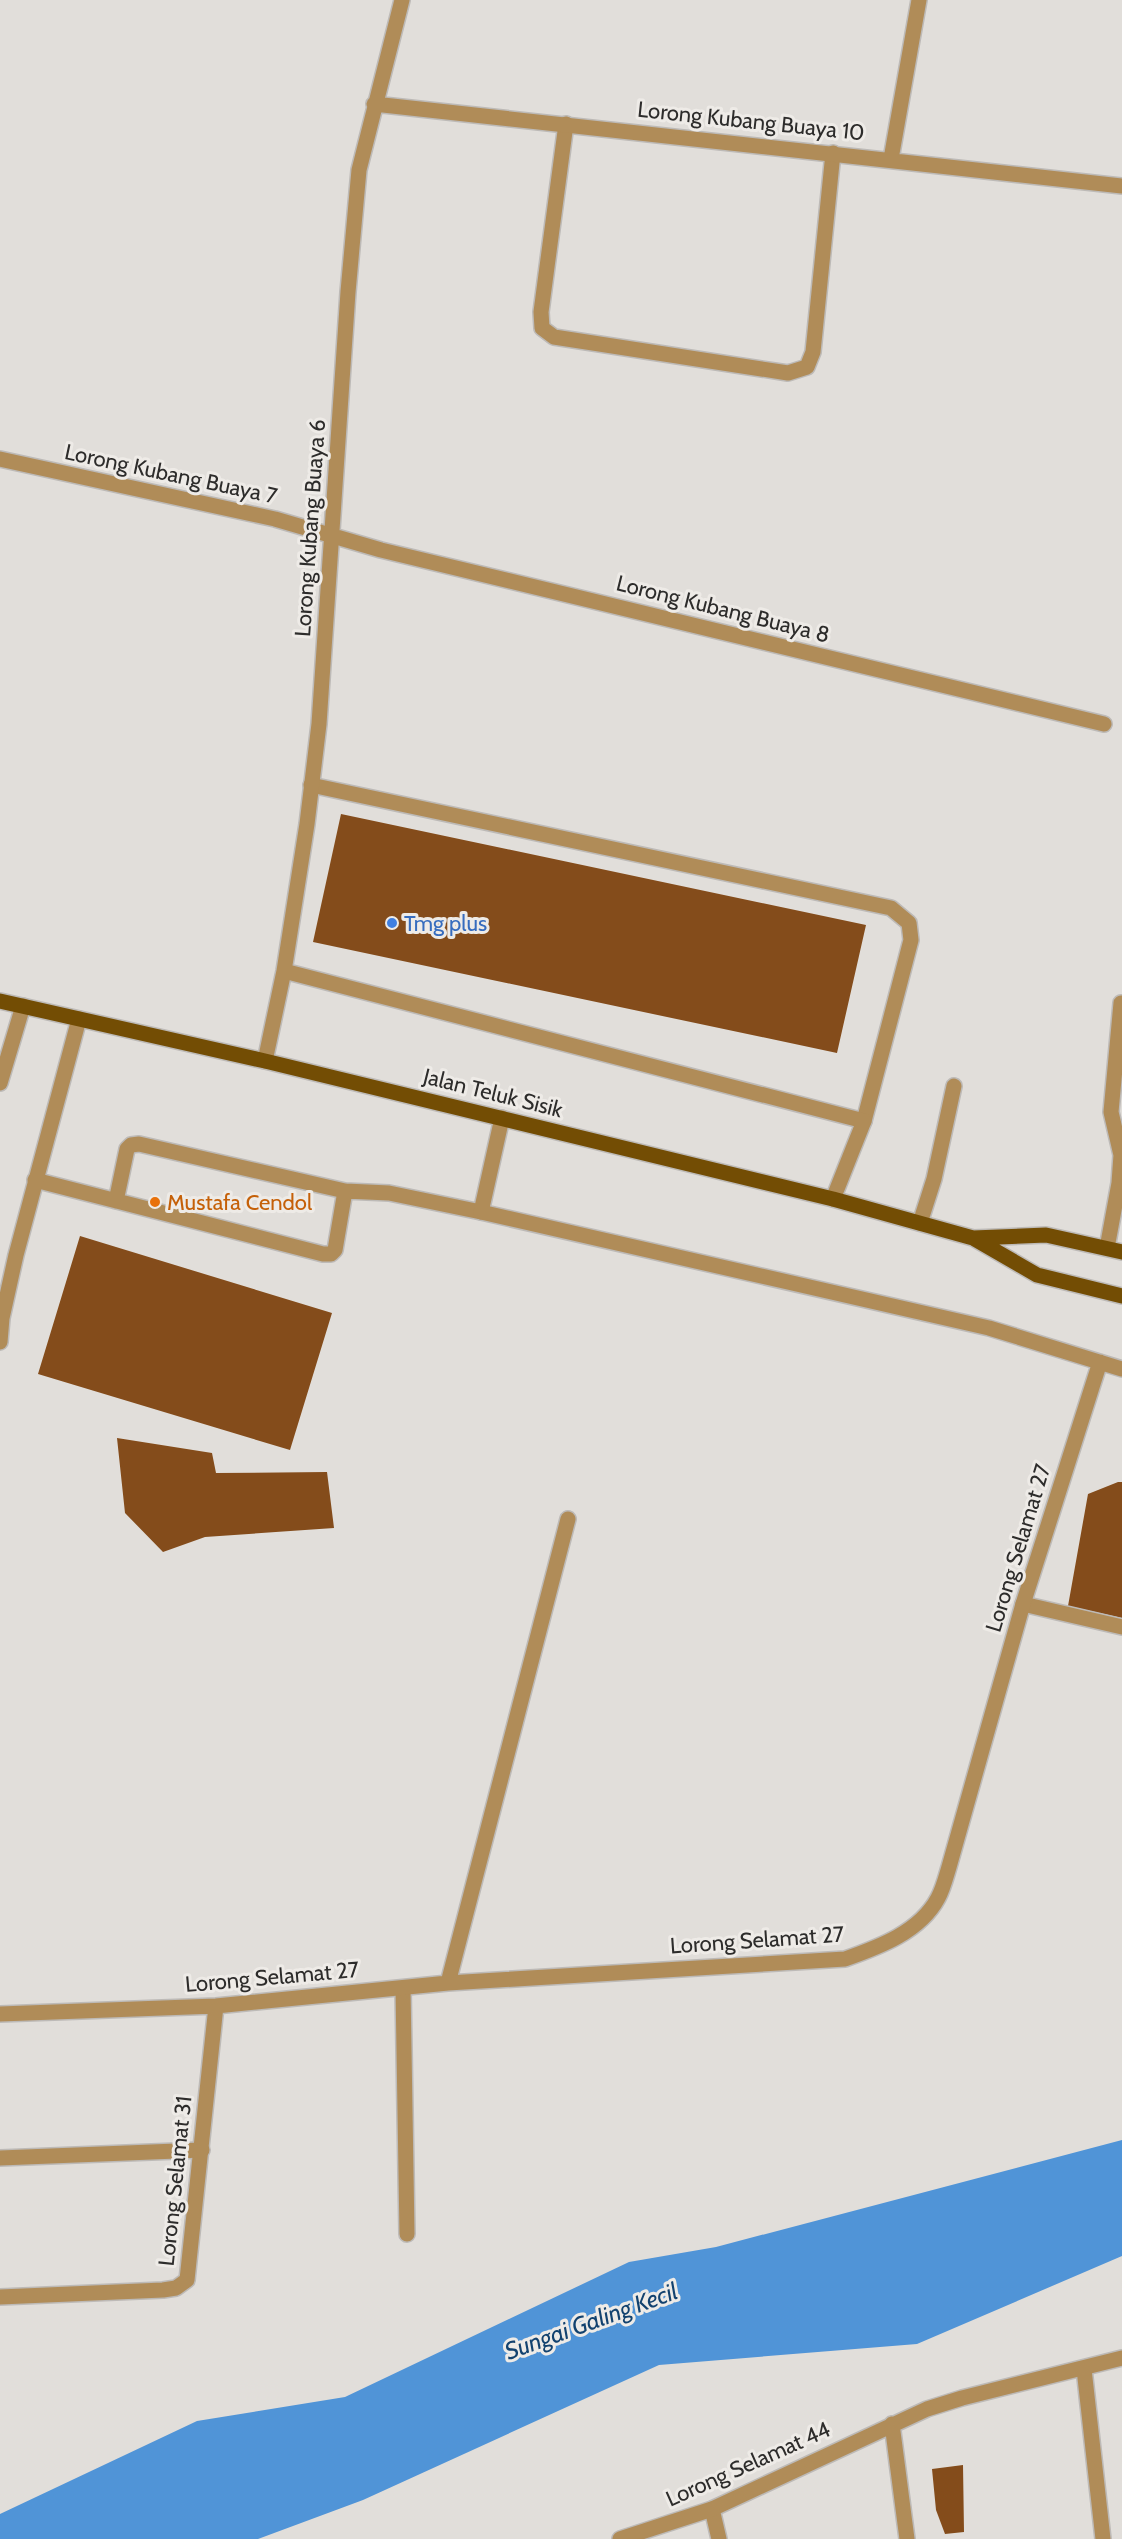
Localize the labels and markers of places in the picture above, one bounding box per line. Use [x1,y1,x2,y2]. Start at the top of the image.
place label: Tmg plus [404,910,487,937]
marker: Tmg plus [385,916,399,930]
place label: Mustafa Cendol [167,1189,313,1216]
marker: Mustafa Cendol [148,1195,162,1209]

